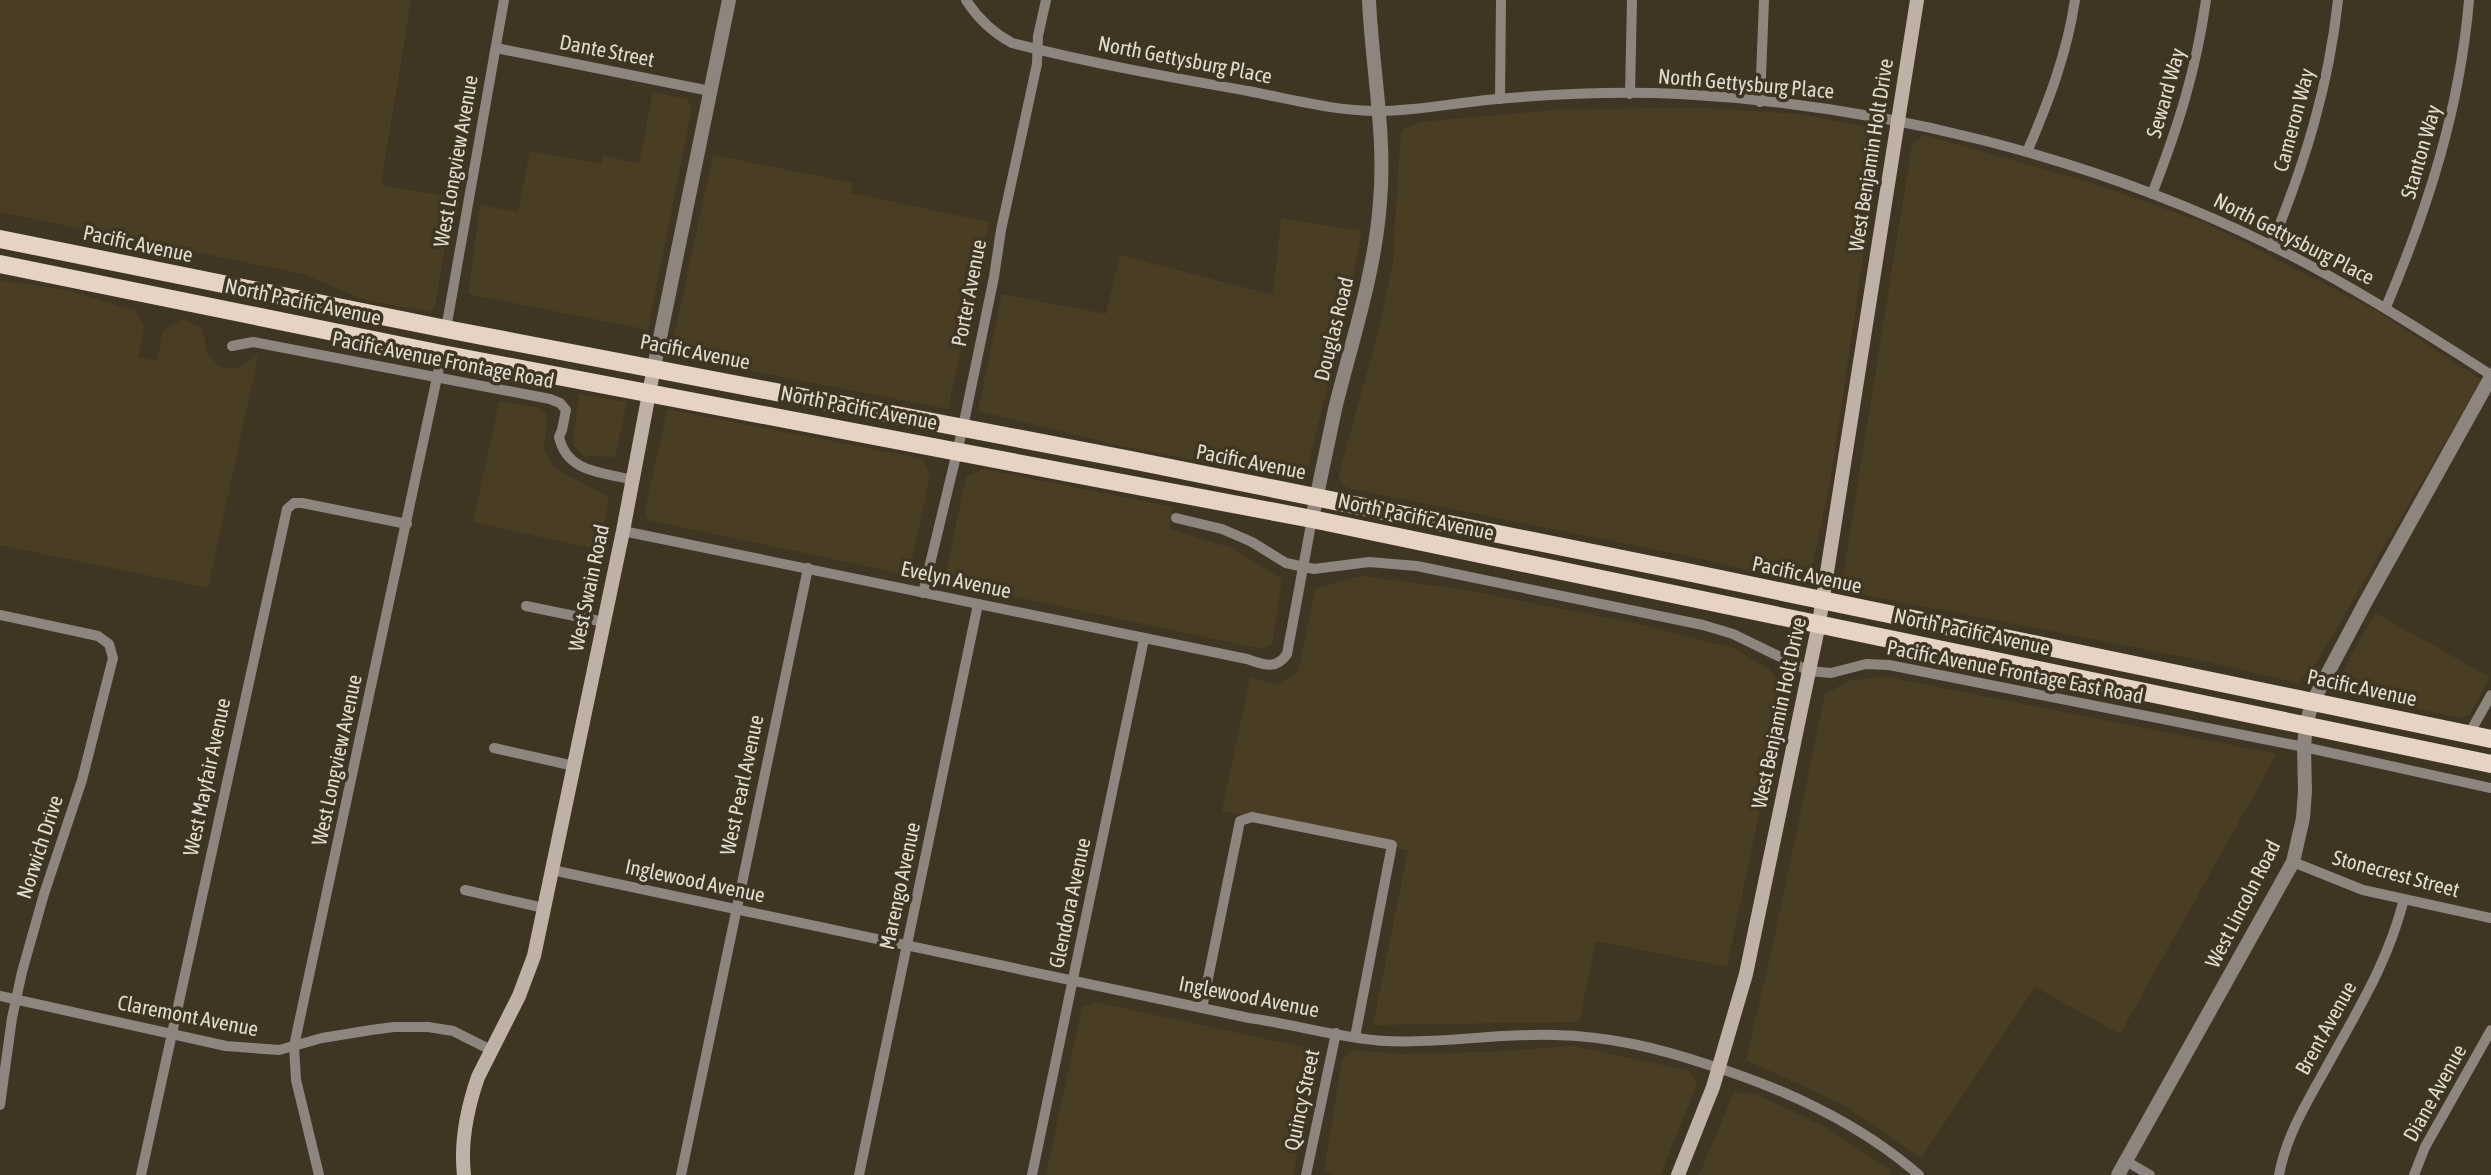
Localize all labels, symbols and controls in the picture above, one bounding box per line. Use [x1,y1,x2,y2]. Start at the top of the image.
street label: Dante Street [558,29,657,71]
street label: North Gettysburg Place [1096,30,1274,88]
street label: Seward Way [2141,45,2189,140]
street label: West Benjamin Holt Drive [1843,57,1897,253]
street label: North Gettysburg Place [1657,63,1835,103]
street label: Cameron Way [2268,65,2318,174]
street label: West Longview Avenue [428,73,482,249]
street label: Stanton Way [2395,102,2445,201]
street label: North Gettysburg Place [2210,187,2379,289]
street label: Pacific Avenue [81,220,195,266]
street label: Porter Avenue [946,237,990,348]
street label: North Pacific Avenue [223,273,383,329]
street label: Douglas Road [1309,274,1358,383]
street label: Pacific Avenue Frontage Road [330,326,556,392]
street label: Pacific Avenue [638,329,752,373]
street label: North Pacific Avenue [779,380,940,434]
street label: Pacific Avenue [1194,439,1308,483]
street label: North Pacific Avenue [1336,488,1496,544]
street label: West Swain Road [563,522,613,653]
street label: Pacific Avenue [1750,551,1864,597]
street label: Evelyn Avenue [899,556,1014,602]
street label: North Pacific Avenue [1892,603,2052,659]
street label: West Benjamin Holt Drive [1746,615,1810,811]
street label: Pacific Avenue Frontage East Road [1885,634,2145,708]
street label: Pacific Avenue [2305,664,2419,710]
street label: West Longview Avenue [306,672,366,847]
street label: West Mayfair Avenue [178,696,234,858]
street label: West Pearl Avenue [714,713,768,857]
street label: Norwich Drive [11,792,67,901]
street label: Marengo Avenue [874,820,924,951]
street label: Glendora Avenue [1044,835,1095,970]
street label: West Lincoln Road [2200,836,2285,971]
street label: Stonecrest Street [2330,845,2462,901]
street label: Inglewood Avenue [623,853,767,907]
street label: Inglewood Avenue [1177,971,1321,1021]
street label: Brent Avenue [2290,977,2361,1078]
street label: Claremont Avenue [116,990,261,1040]
street label: Diane Avenue [2398,1040,2471,1145]
street label: Quincy Street [1279,1047,1323,1153]

